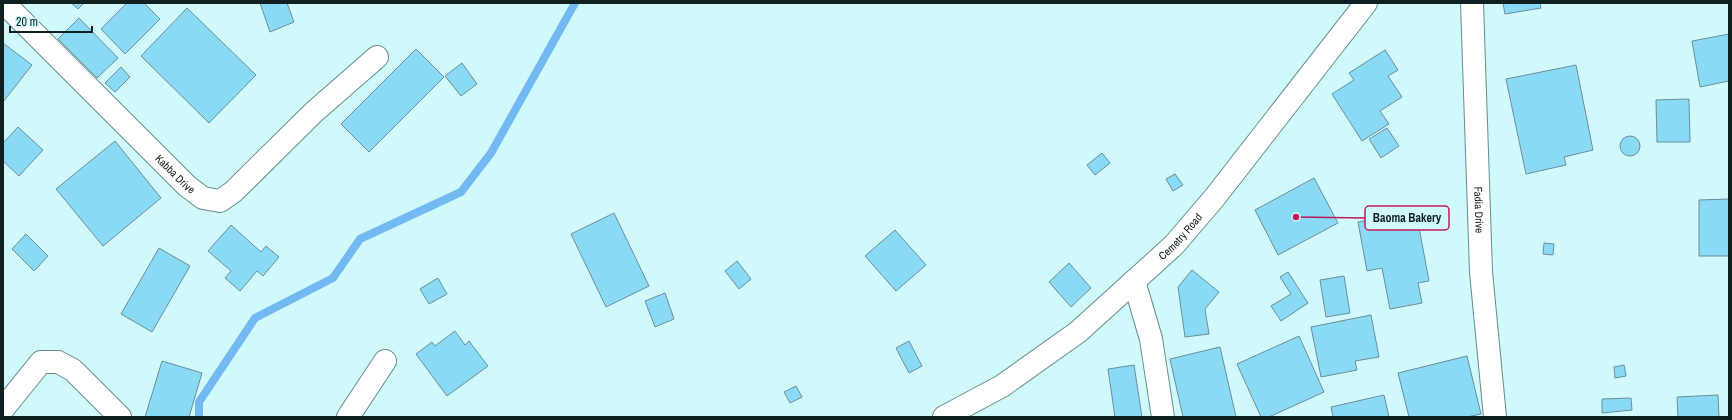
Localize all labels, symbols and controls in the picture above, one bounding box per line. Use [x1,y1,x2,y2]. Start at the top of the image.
scale bar [10,8,92,34]
text: 20 m [16,14,38,30]
street label: Kabba Drive [152,151,198,197]
street label: Fadia Drive [1471,186,1487,234]
callout: Baoma Bakery [1365,206,1449,230]
street label: Cemetry Road [1155,210,1205,263]
text: Baoma Bakery [1373,210,1442,226]

